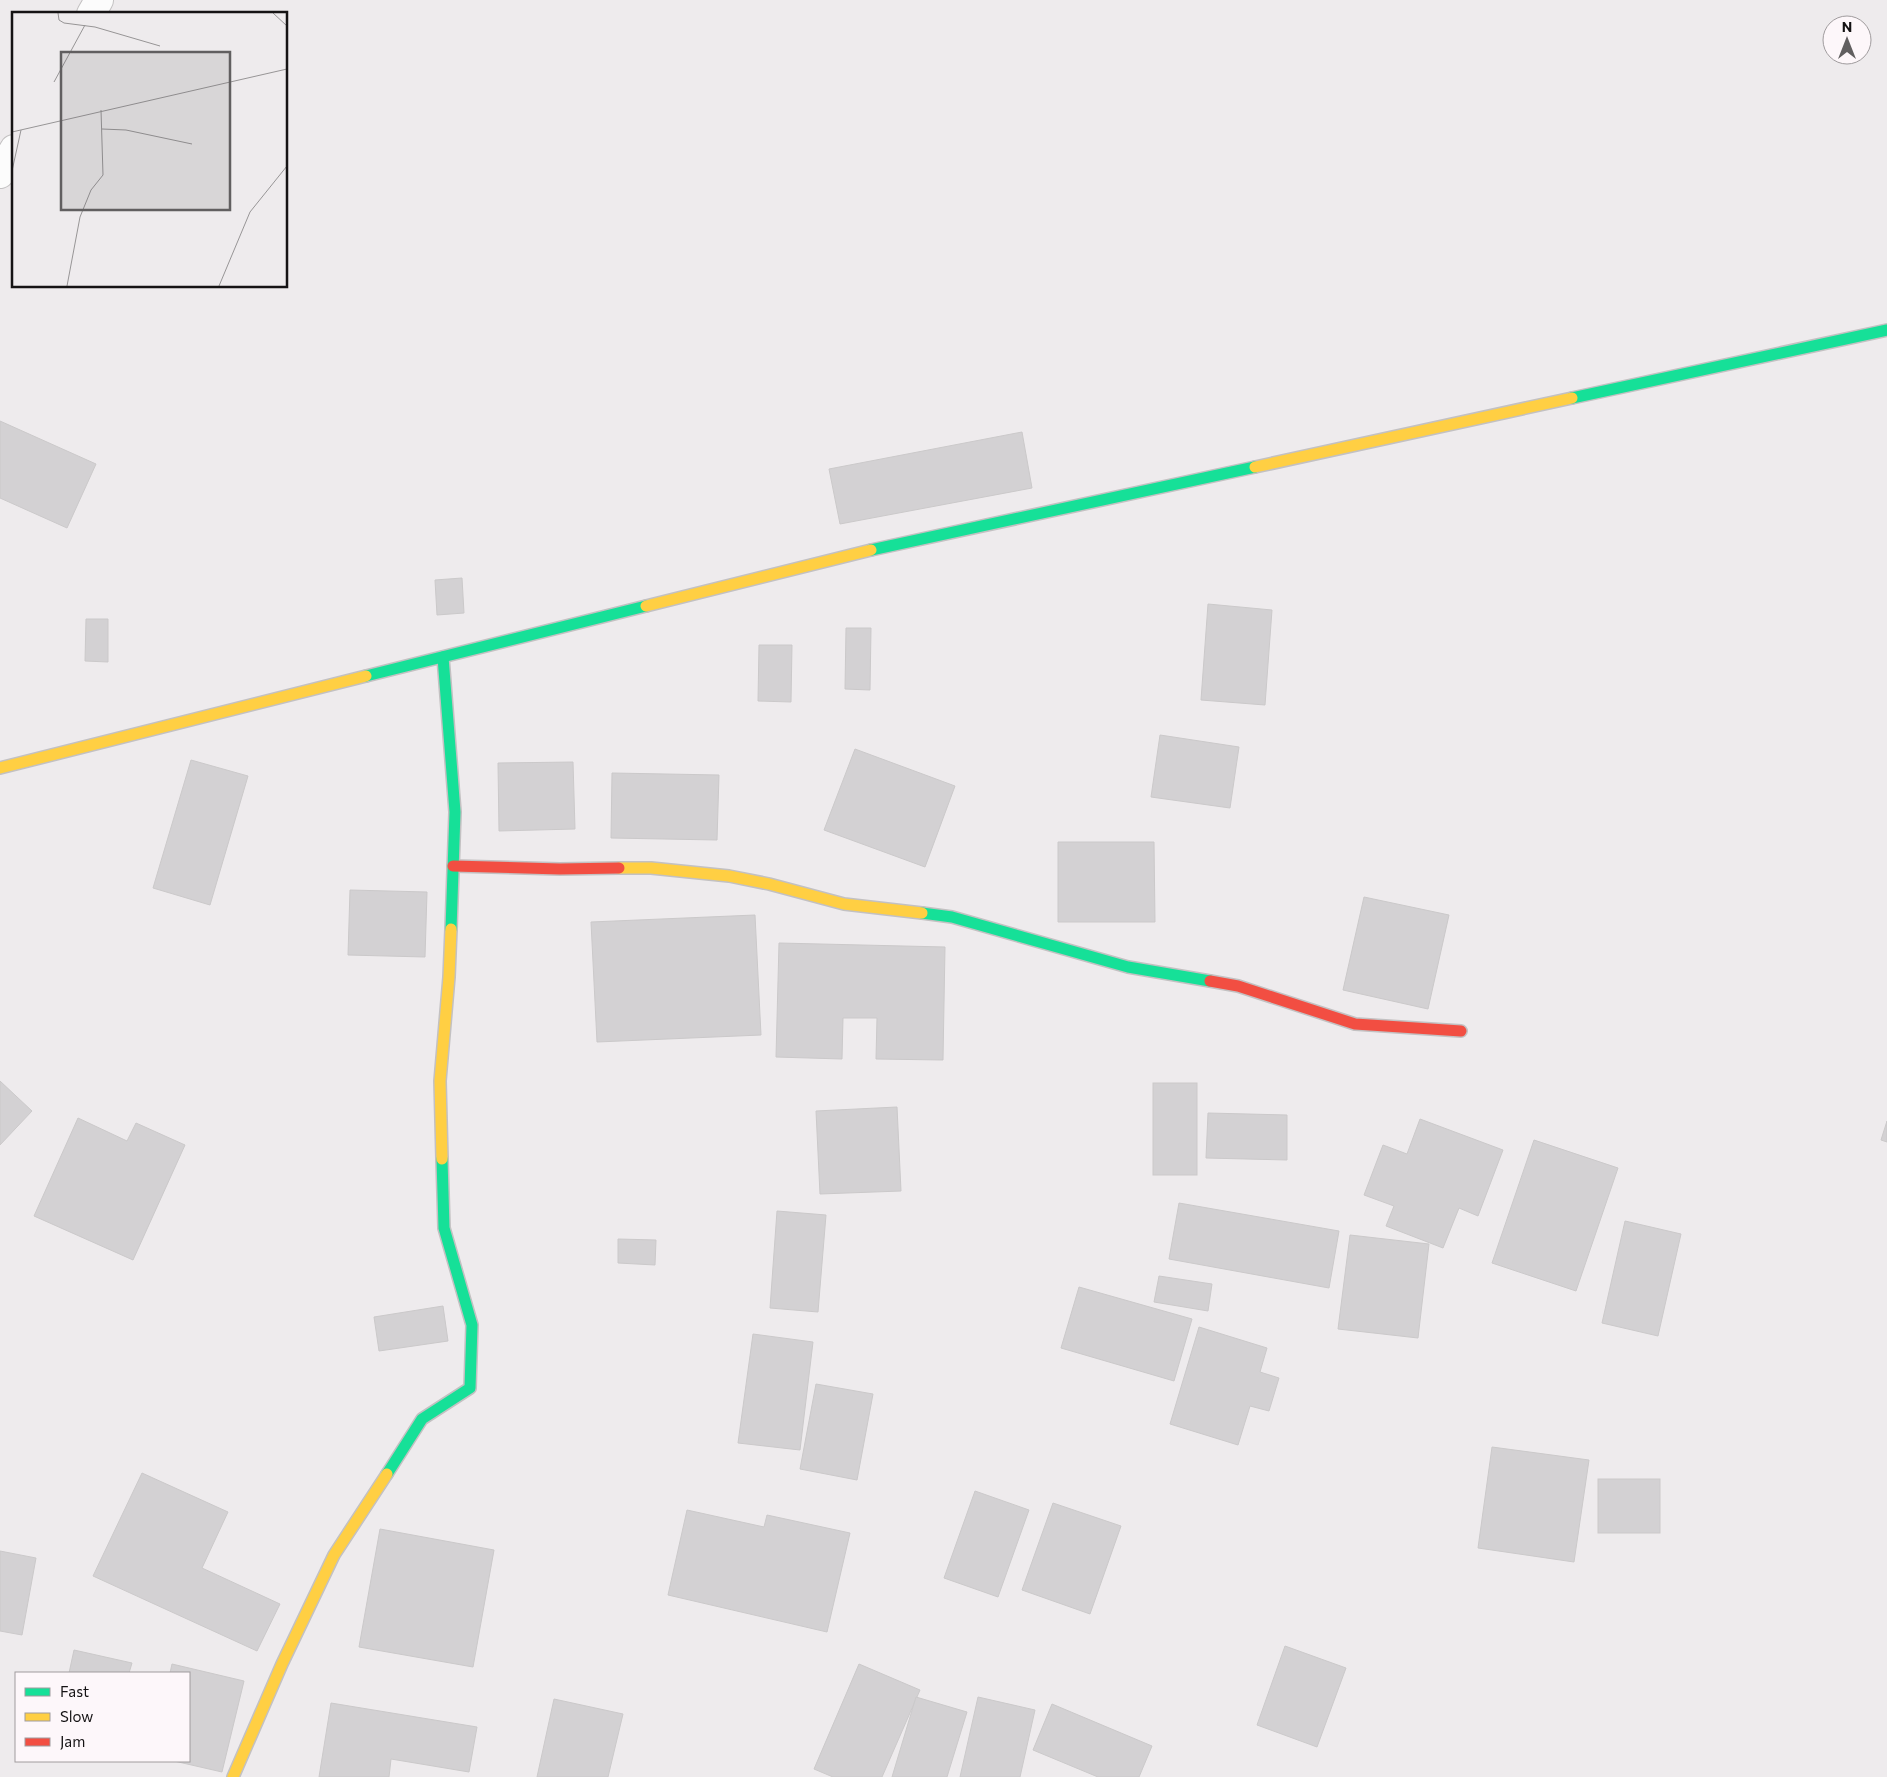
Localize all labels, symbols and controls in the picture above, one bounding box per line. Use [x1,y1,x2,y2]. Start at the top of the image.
inset map [12,12,288,288]
north arrow [1822,15,1872,65]
text: N [1842,18,1852,35]
legend [15,1672,190,1762]
text: Fast [60,1682,89,1700]
text: Slow [60,1707,93,1725]
text: Jam [60,1732,85,1750]

